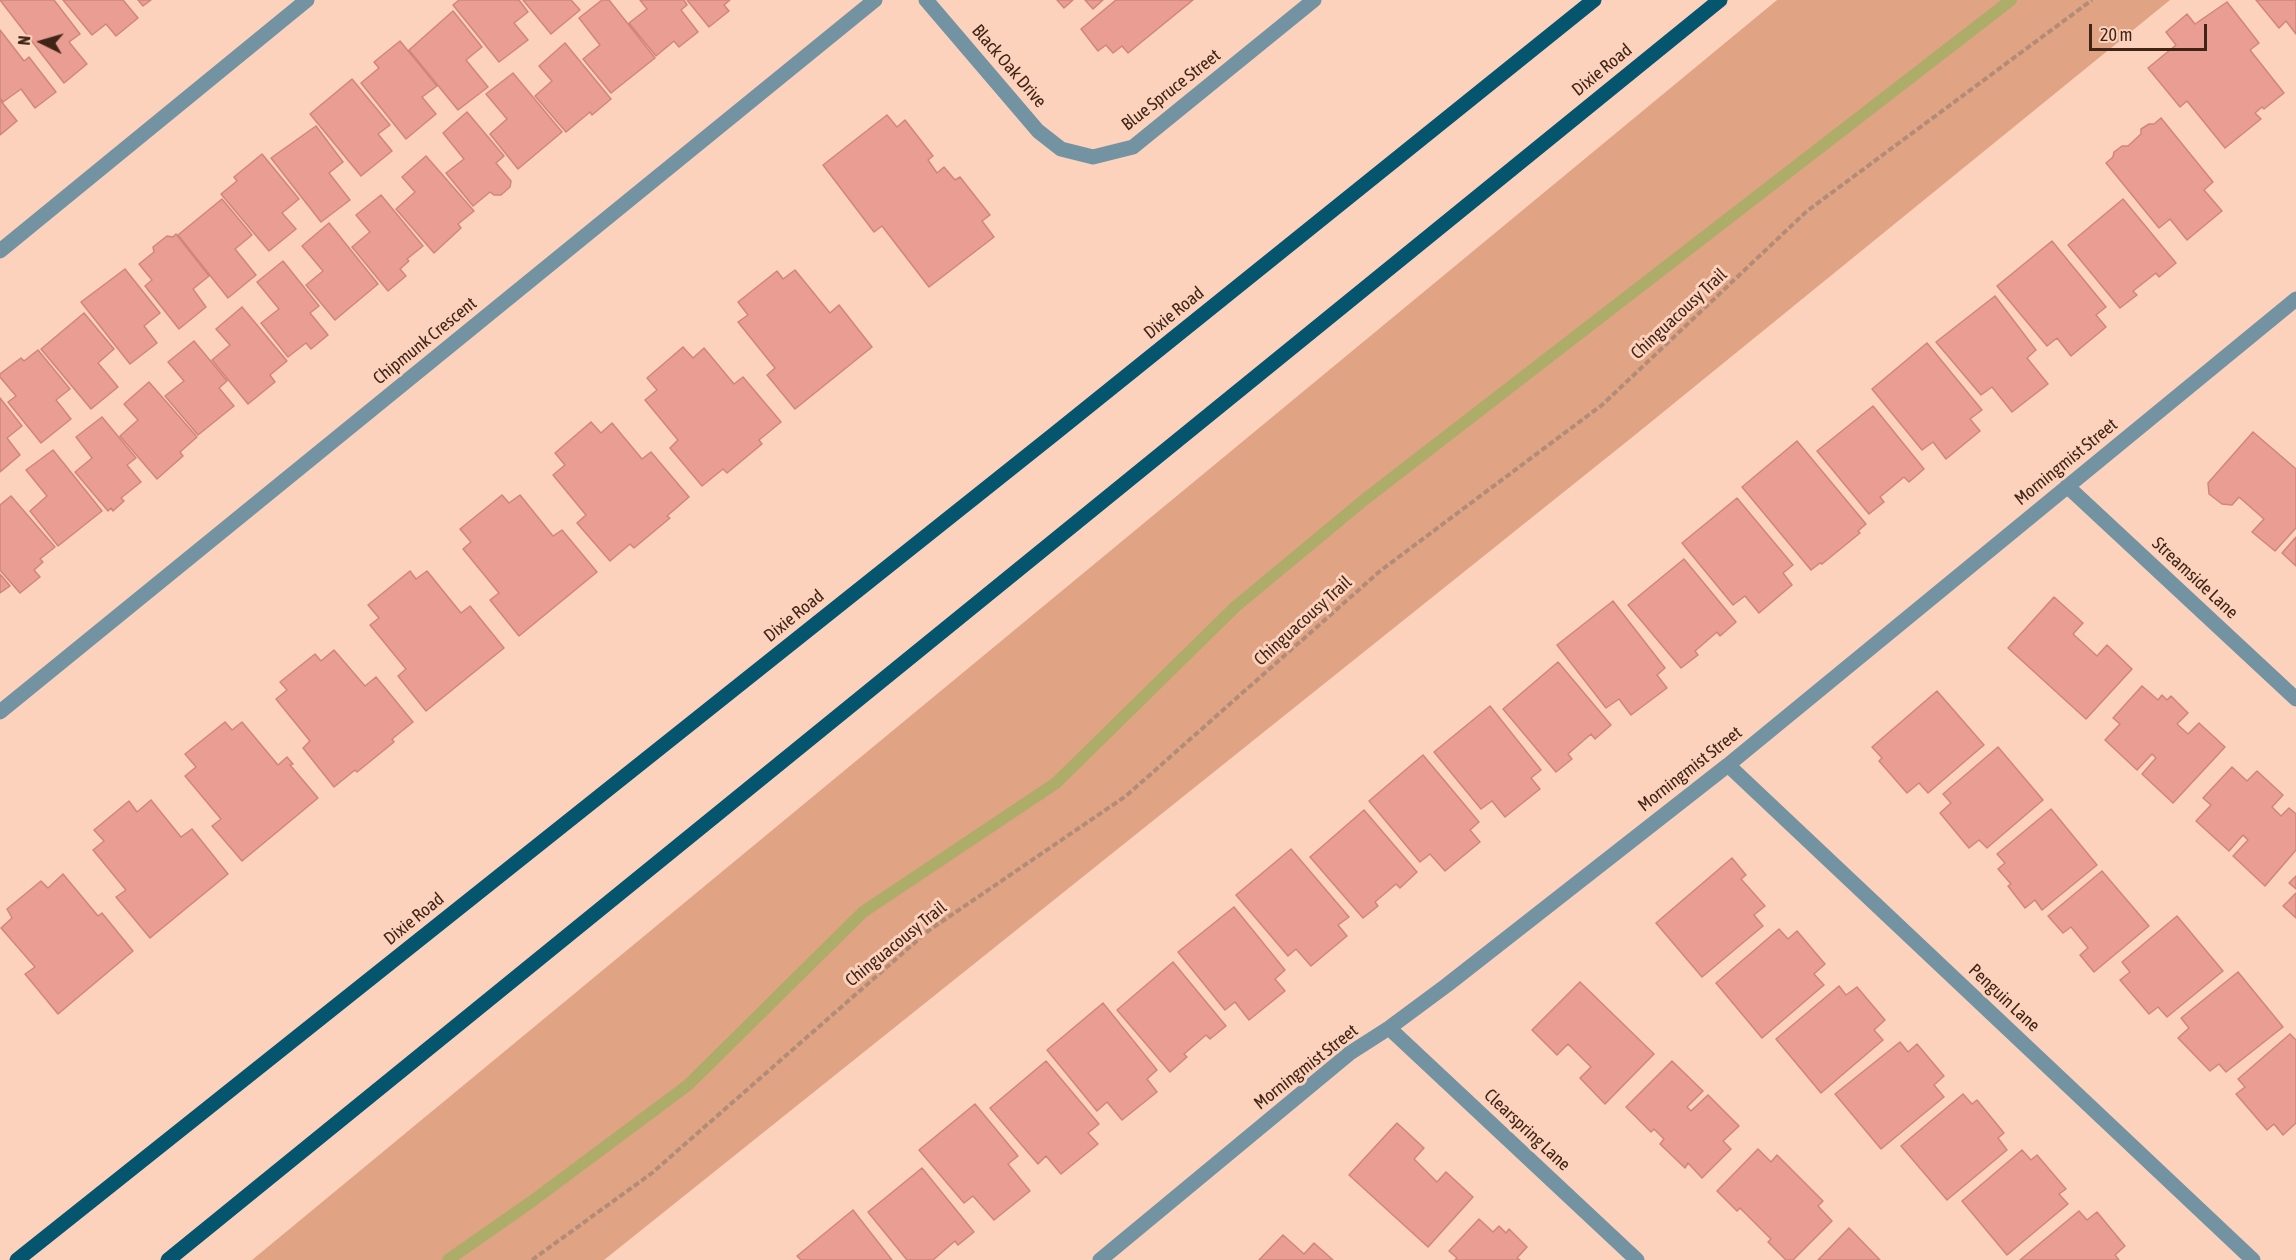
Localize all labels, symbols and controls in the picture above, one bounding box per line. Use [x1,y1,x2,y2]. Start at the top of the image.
north arrow [12,12,72,72]
scale bar [2092,12,2210,50]
street label: Black Oak Drive [967,20,1051,112]
text: 20 m [2100,24,2132,45]
text: N [15,35,33,46]
street label: Dixie Road [1568,39,1636,101]
street label: Blue Spruce Street [1117,45,1225,135]
street label: Chinguacousy Trail [1626,264,1732,364]
street label: Dixie Road [1140,282,1208,344]
street label: Chipmunk Crescent [369,293,481,389]
street label: Morningmist Street [2010,414,2122,510]
street label: Streamside Lane [2148,533,2242,623]
street label: Chinguacousy Trail [1250,572,1356,670]
street label: Dixie Road [760,585,828,647]
street label: Morningmist Street [1634,722,1746,816]
street label: Dixie Road [380,888,448,950]
street label: Chinguacousy Trail [841,897,951,991]
street label: Penguin Lane [1964,960,2044,1036]
street label: Morningmist Street [1250,1020,1362,1114]
street label: Clearspring Lane [1479,1085,1575,1175]

